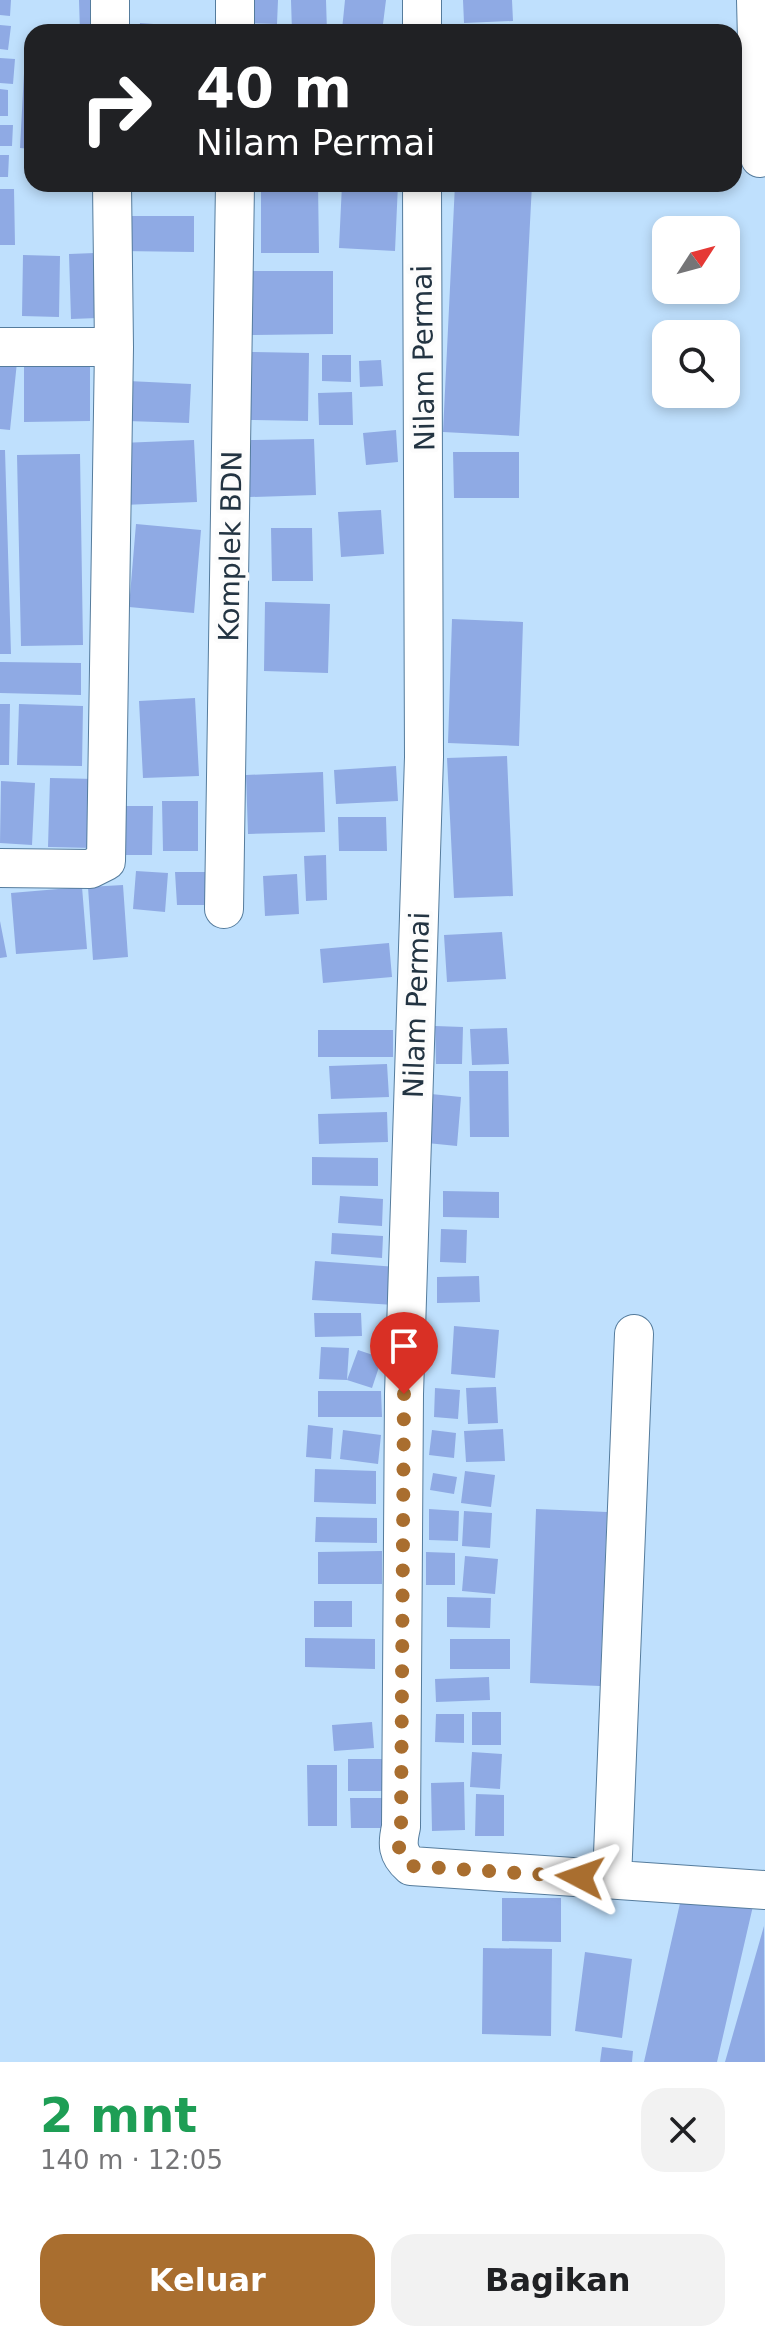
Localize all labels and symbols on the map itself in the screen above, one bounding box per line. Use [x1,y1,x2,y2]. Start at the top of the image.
north arrow [652,216,740,304]
street label: Nilam Permai [405,265,442,451]
street label: Komplek BDN [212,450,249,642]
street label: Nilam Permai [397,911,436,1099]
pin [370,1312,438,1394]
position arrow [538,1835,622,1919]

